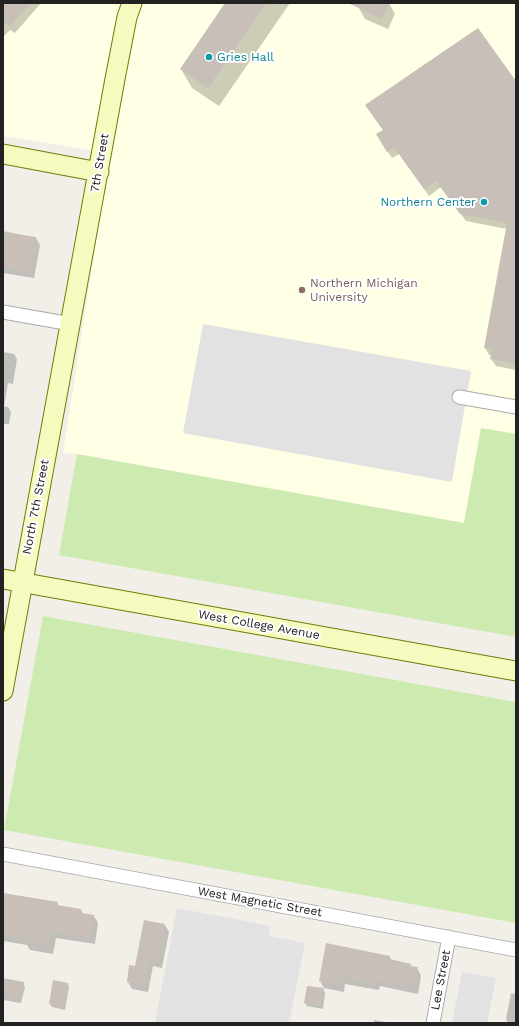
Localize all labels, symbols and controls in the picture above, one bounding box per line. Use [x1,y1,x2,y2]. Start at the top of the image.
place label: Gries Hall [217,50,274,64]
marker: Gries Hall [204,52,214,62]
street label: 7th Street [88,133,112,193]
place label: Northern Center [380,195,476,209]
marker: Northern Center [479,197,489,207]
place label: Northern Michigan University [310,276,418,304]
marker: Northern Michigan University [297,285,307,295]
street label: North 7th Street [20,458,52,556]
street label: West College Avenue [197,607,321,643]
street label: West Magnetic Street [197,884,323,920]
street label: Lee Street [428,949,454,1011]

